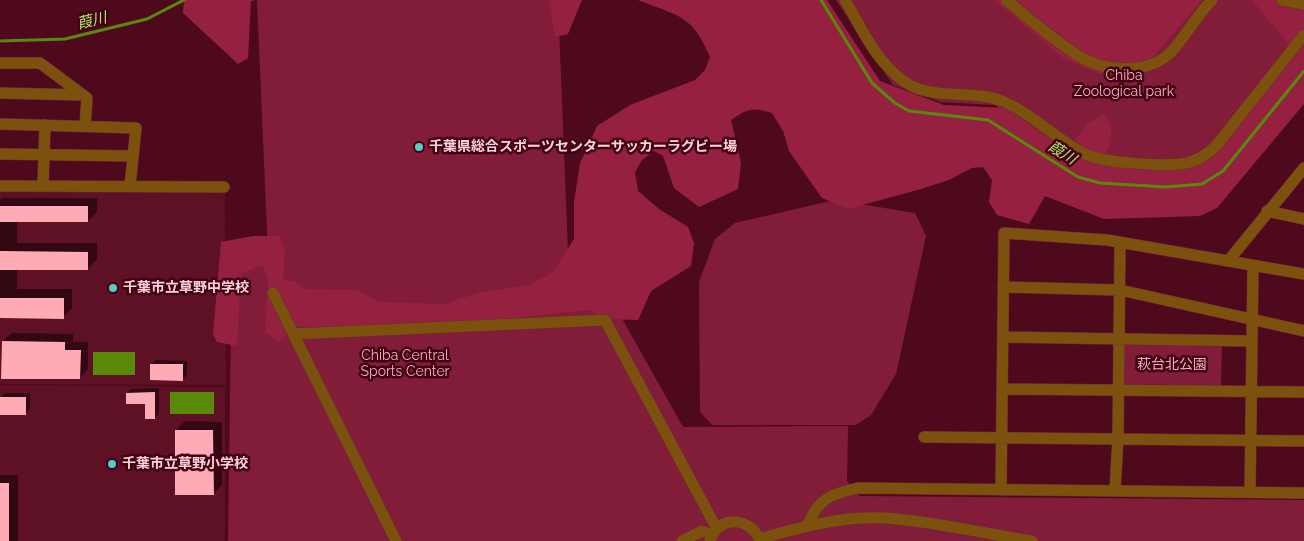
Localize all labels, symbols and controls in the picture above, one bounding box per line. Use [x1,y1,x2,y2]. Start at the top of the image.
water label: 葭川 [75,9,109,33]
park label: Chiba Zoological park [1074,68,1174,100]
water label: 葭川 [1045,137,1079,169]
place label: 千葉県総合スポーツセンターサッカーラグビー場 [429,139,737,155]
marker: 千葉県総合スポーツセンターサッカーラグビー場 [413,141,425,153]
place label: 千葉市立草野中学校 [123,280,249,296]
marker: 千葉市立草野中学校 [107,282,119,294]
park label: Chiba Central Sports Center [360,348,450,381]
park label: 萩台北公園 [1137,357,1207,373]
place label: 千葉市立草野小学校 [122,456,248,472]
marker: 千葉市立草野小学校 [106,458,118,470]

